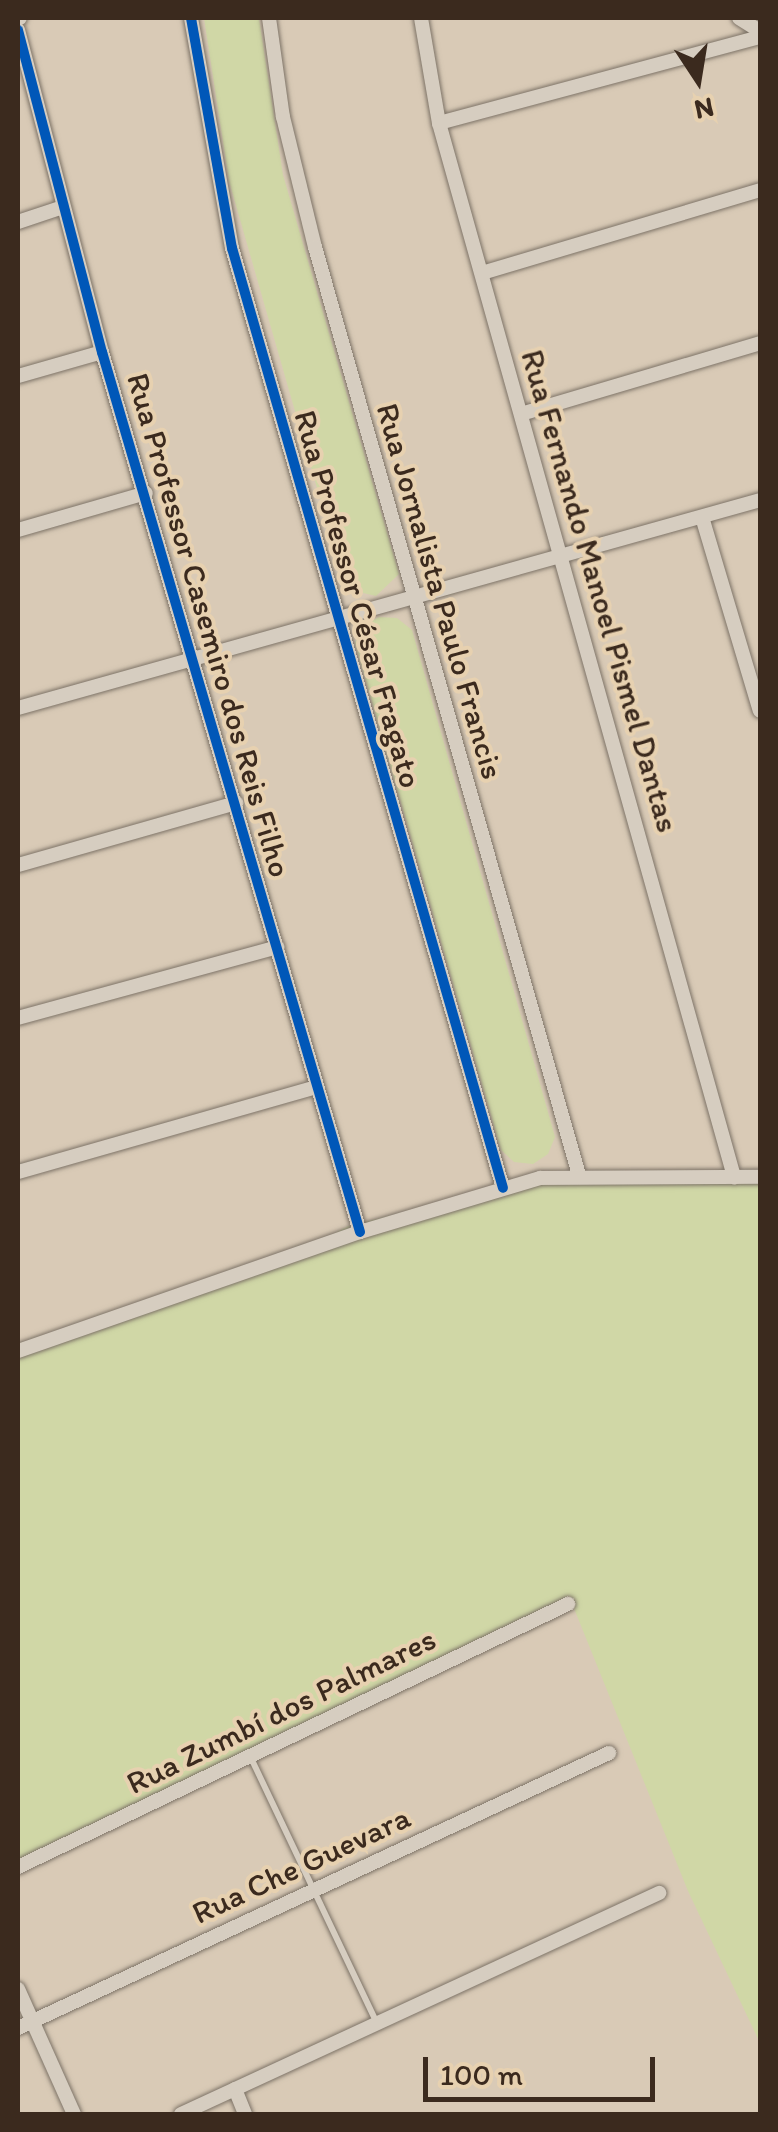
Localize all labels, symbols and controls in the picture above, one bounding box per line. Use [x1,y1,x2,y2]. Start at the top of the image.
north arrow [648,30,748,130]
text: N [691,91,717,128]
street label: Rua Fernando Manoel Pismel Dantas [513,346,687,836]
street label: Rua Professor Casemiro dos Reis Filho [119,369,299,881]
street label: Rua Jornalista Paulo Francis [368,399,512,783]
street label: Rua Professor César Fragato [286,406,430,792]
street label: Rua Zumbí dos Palmares [121,1620,441,1802]
street label: Rua Che Guevara [186,1798,416,1932]
scale bar [428,2037,660,2099]
text: 100 m [440,2056,523,2093]

